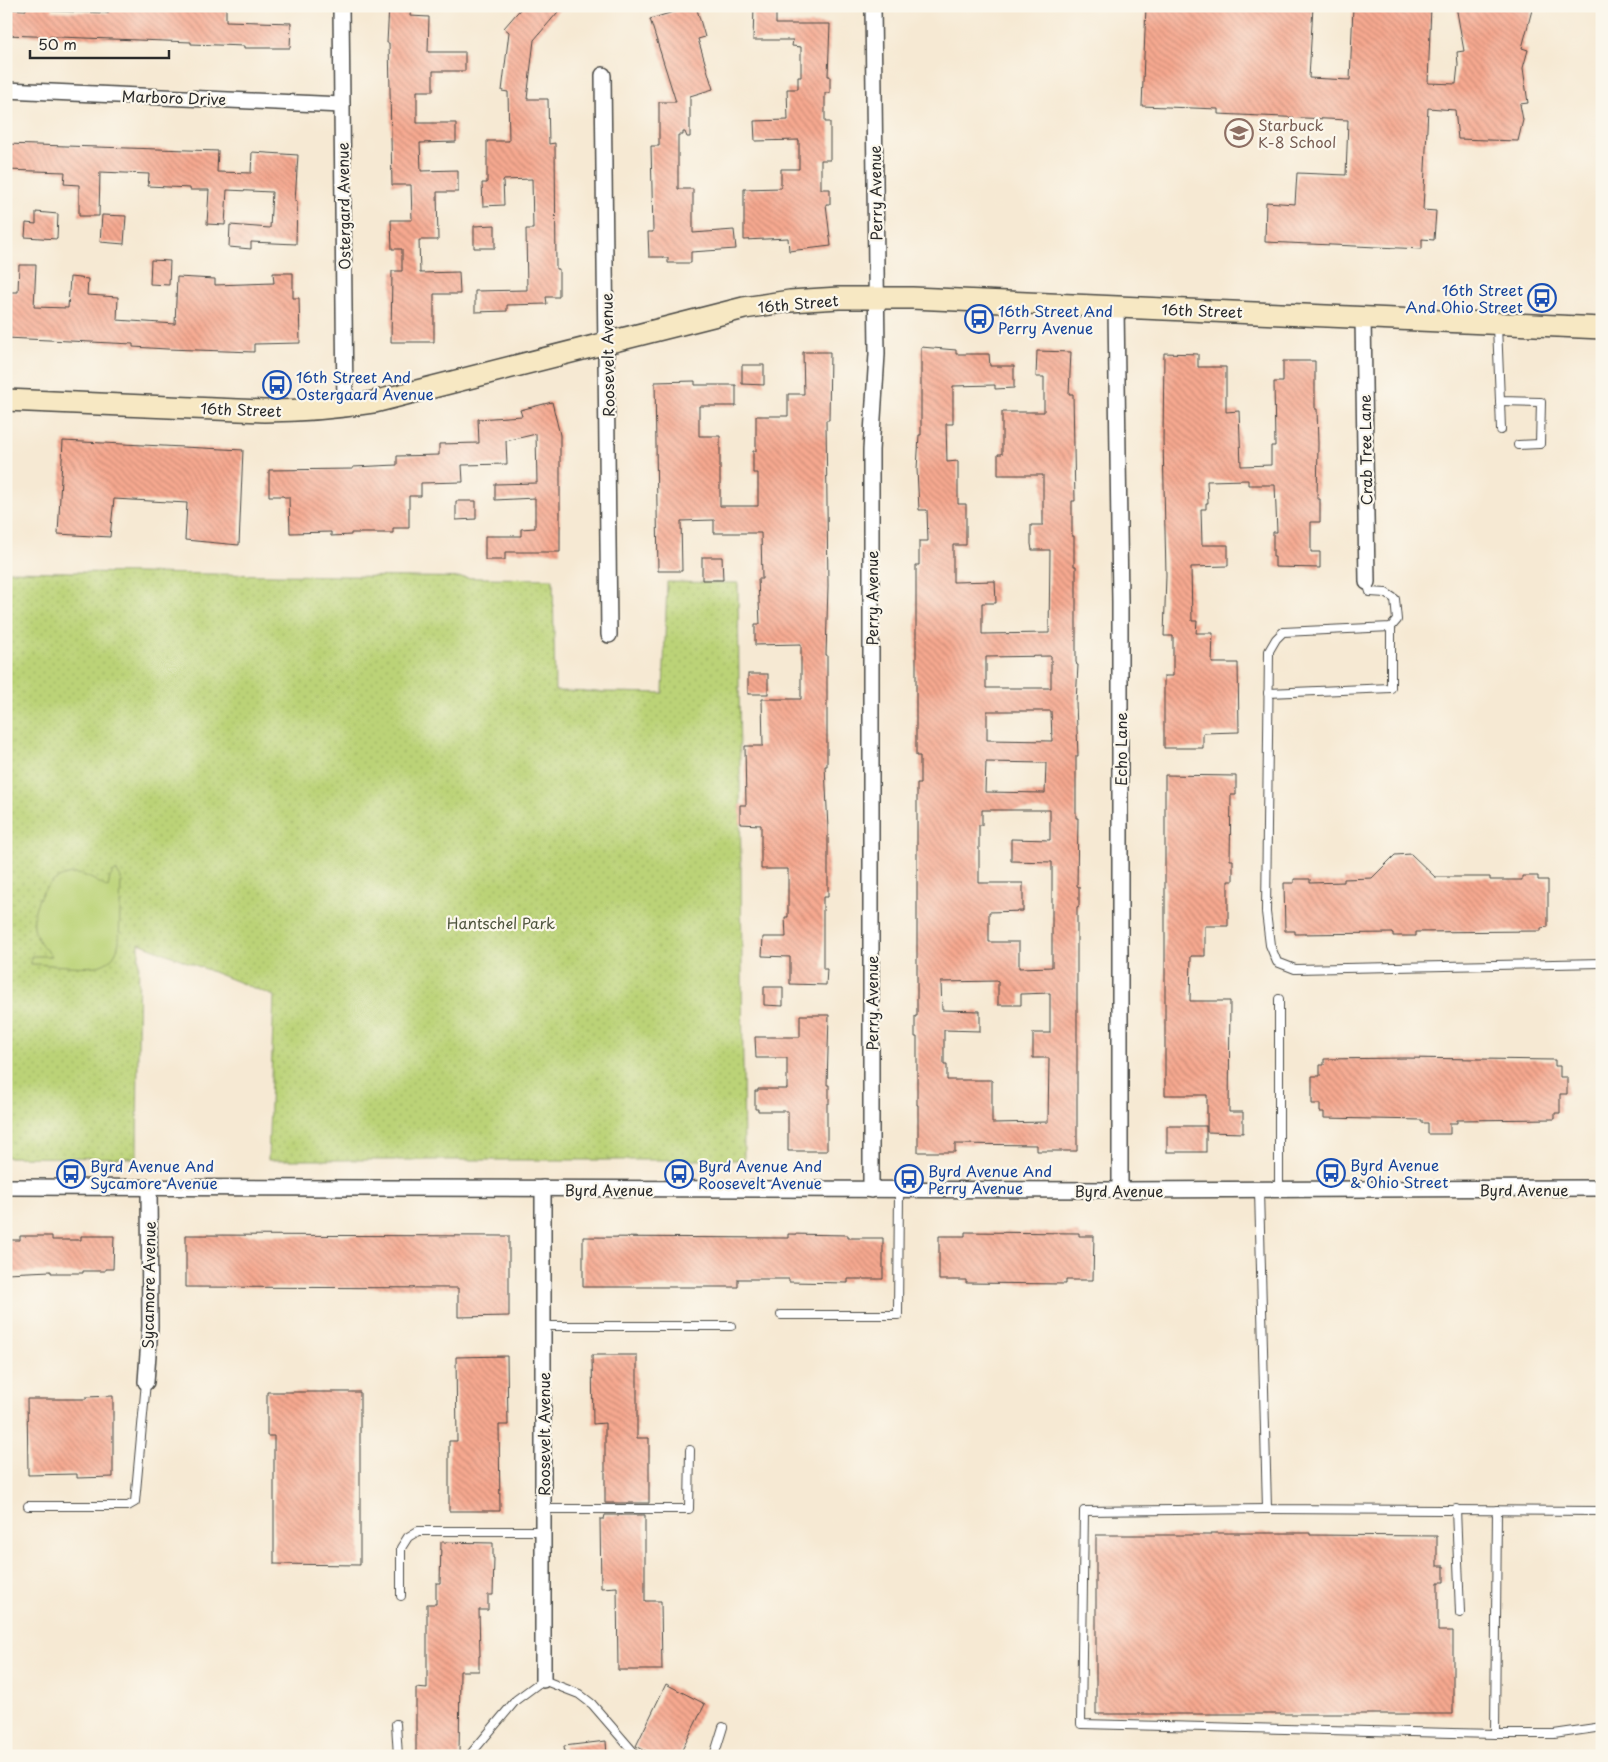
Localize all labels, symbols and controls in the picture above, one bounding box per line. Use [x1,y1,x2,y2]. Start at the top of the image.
scale bar [30,28,169,60]
text: 50 m [38,32,77,55]
street label: Marboro Drive [121,84,227,110]
place label: Starbuck K-8 School [1258,113,1336,153]
school or university icon: Starbuck K-8 School [1224,118,1254,148]
street label: Ostergard Avenue [330,142,356,270]
street label: Perry Avenue [863,145,887,241]
place label: 16th Street And Ohio Street [1405,278,1523,318]
bus stop icon: 16th Street And Ohio Street [1527,283,1557,313]
street label: 16th Street [757,288,839,318]
street label: Roosevelt Avenue [594,293,620,417]
street label: 16th Street [1161,297,1243,323]
place label: 16th Street And Perry Avenue [998,299,1113,339]
bus stop icon: 16th Street And Perry Avenue [964,304,994,334]
place label: 16th Street And Ostergaard Avenue [296,365,434,405]
bus stop icon: 16th Street And Ostergaard Avenue [262,370,292,400]
street label: Crab Tree Lane [1353,394,1377,506]
street label: 16th Street [200,396,282,422]
street label: Perry Avenue [860,550,883,646]
street label: Echo Lane [1109,712,1132,786]
park label: Hantschel Park [447,911,555,934]
street label: Perry Avenue [860,955,883,1051]
place label: Byrd Avenue & Ohio Street [1350,1153,1448,1193]
place label: Byrd Avenue And Sycamore Avenue [90,1154,218,1194]
place label: Byrd Avenue And Roosevelt Avenue [698,1154,822,1194]
bus stop icon: Byrd Avenue & Ohio Street [1316,1158,1346,1188]
bus stop icon: Byrd Avenue And Sycamore Avenue [56,1159,86,1189]
bus stop icon: Byrd Avenue And Roosevelt Avenue [664,1159,694,1189]
place label: Byrd Avenue And Perry Avenue [928,1159,1052,1199]
bus stop icon: Byrd Avenue And Perry Avenue [894,1164,924,1194]
street label: Byrd Avenue [564,1178,654,1201]
street label: Byrd Avenue [1479,1178,1569,1201]
street label: Byrd Avenue [1074,1179,1164,1202]
street label: Sycamore Avenue [135,1221,161,1349]
street label: Roosevelt Avenue [532,1372,555,1496]

